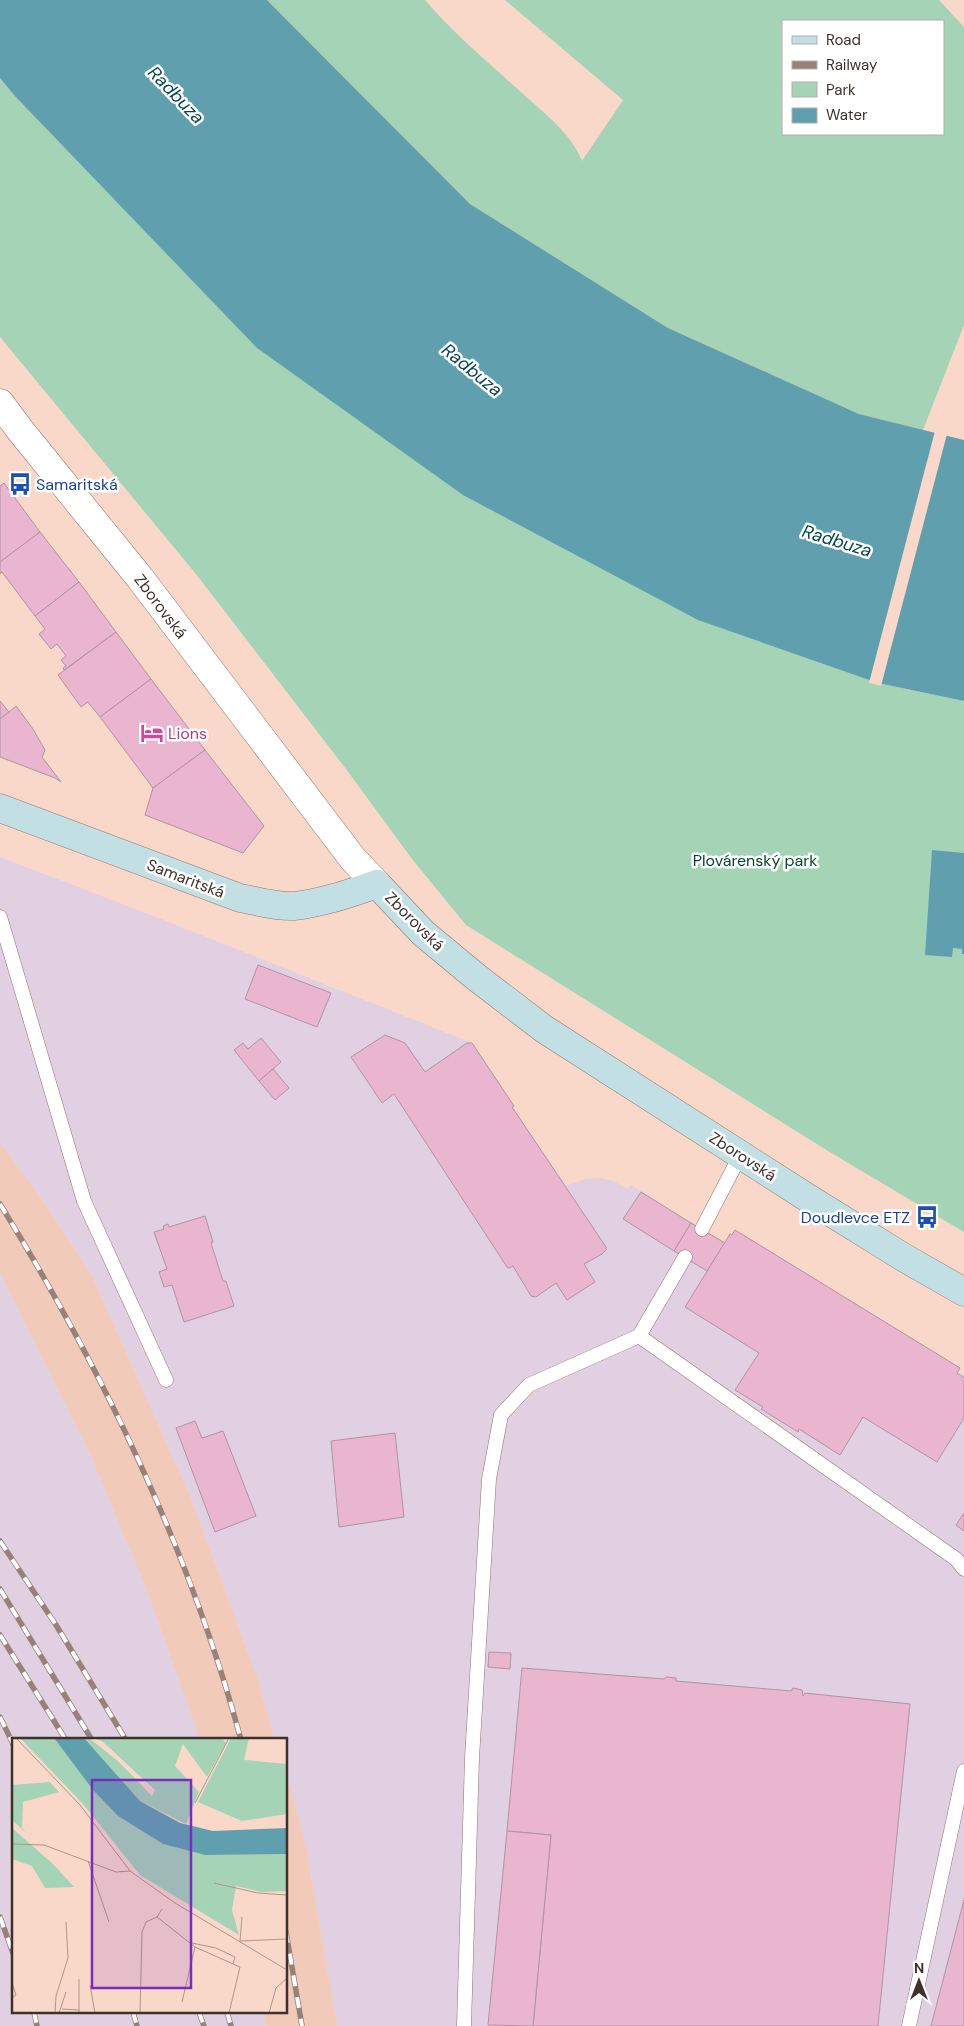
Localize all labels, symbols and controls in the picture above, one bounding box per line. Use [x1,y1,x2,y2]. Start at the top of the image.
legend [782,20,944,135]
text: Road [826,30,861,50]
text: Railway [826,55,878,75]
water label: Radbuza [142,61,210,129]
text: Park [826,80,856,100]
text: Water [826,105,868,125]
water label: Radbuza [437,338,507,402]
bus stop icon: Samaritská [7,471,33,497]
place label: Samaritská [36,474,118,495]
water label: Radbuza [799,519,875,563]
street label: Zborovská [129,570,192,643]
hotel icon: Lions [139,720,165,746]
place label: Lions [168,723,207,744]
park label: Plovárenský park [693,850,817,871]
street label: Samaritská [144,854,228,903]
street label: Zborovská [380,887,449,956]
street label: Zborovská [705,1127,780,1186]
bus stop icon: Doudlevce ETZ [914,1204,940,1230]
place label: Doudlevce ETZ [801,1207,910,1228]
inset map [12,1738,288,2014]
north arrow [894,1956,944,2006]
text: N [914,1959,924,1977]

